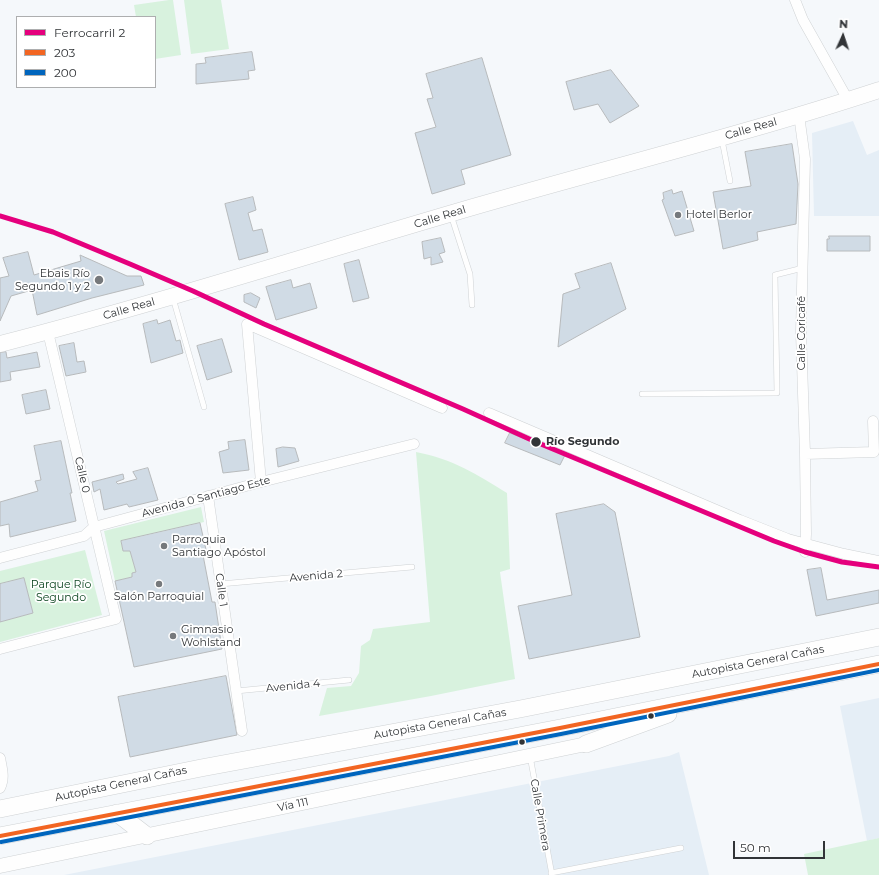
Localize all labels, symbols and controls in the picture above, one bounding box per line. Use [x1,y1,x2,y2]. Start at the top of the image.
legend [16,16,156,88]
north arrow [823,16,863,56]
text: N [839,17,848,31]
text: Ferrocarril 2 [54,25,125,40]
text: 203 [54,45,75,60]
text: 200 [54,65,77,80]
street label: Calle Real [723,115,779,143]
street label: Calle Real [412,203,468,231]
place label: Hotel Berlor [686,208,752,222]
marker: Hotel Berlor [673,210,683,220]
place label: Ebais Río Segundo 1 y 2 [15,267,90,293]
marker: Ebais Río Segundo 1 y 2 [93,274,105,286]
street label: Calle Real [101,295,157,323]
street label: Calle Coricafé [795,296,809,370]
marker: Río Segundo [529,435,543,449]
place label: Río Segundo [546,435,619,449]
street label: Calle 0 [71,456,93,494]
street label: Avenida 0 Santiago Este [140,473,272,521]
place label: Parroquia Santiago Apóstol [172,533,266,559]
marker: Parroquia Santiago Apóstol [159,541,169,551]
street label: Avenida 2 [289,567,343,585]
street label: Calle 1 [212,572,230,608]
park label: Parque Río Segundo [31,578,91,604]
marker: Salón Parroquial [154,579,164,589]
place label: Salón Parroquial [114,590,204,604]
place label: Gimnasio Wohlstand [181,623,241,649]
marker: Gimnasio Wohlstand [168,631,178,641]
street label: Autopista General Cañas [691,643,825,681]
street label: Avenida 4 [265,677,321,695]
street label: Autopista General Cañas [373,706,507,742]
unlabelled marker [646,711,656,721]
unlabelled marker [517,737,527,747]
street label: Autopista General Cañas [54,764,188,804]
street label: Calle Primera [527,778,553,852]
street label: Vía 111 [276,795,310,815]
scale bar [735,833,827,859]
text: 50 m [740,840,771,855]

